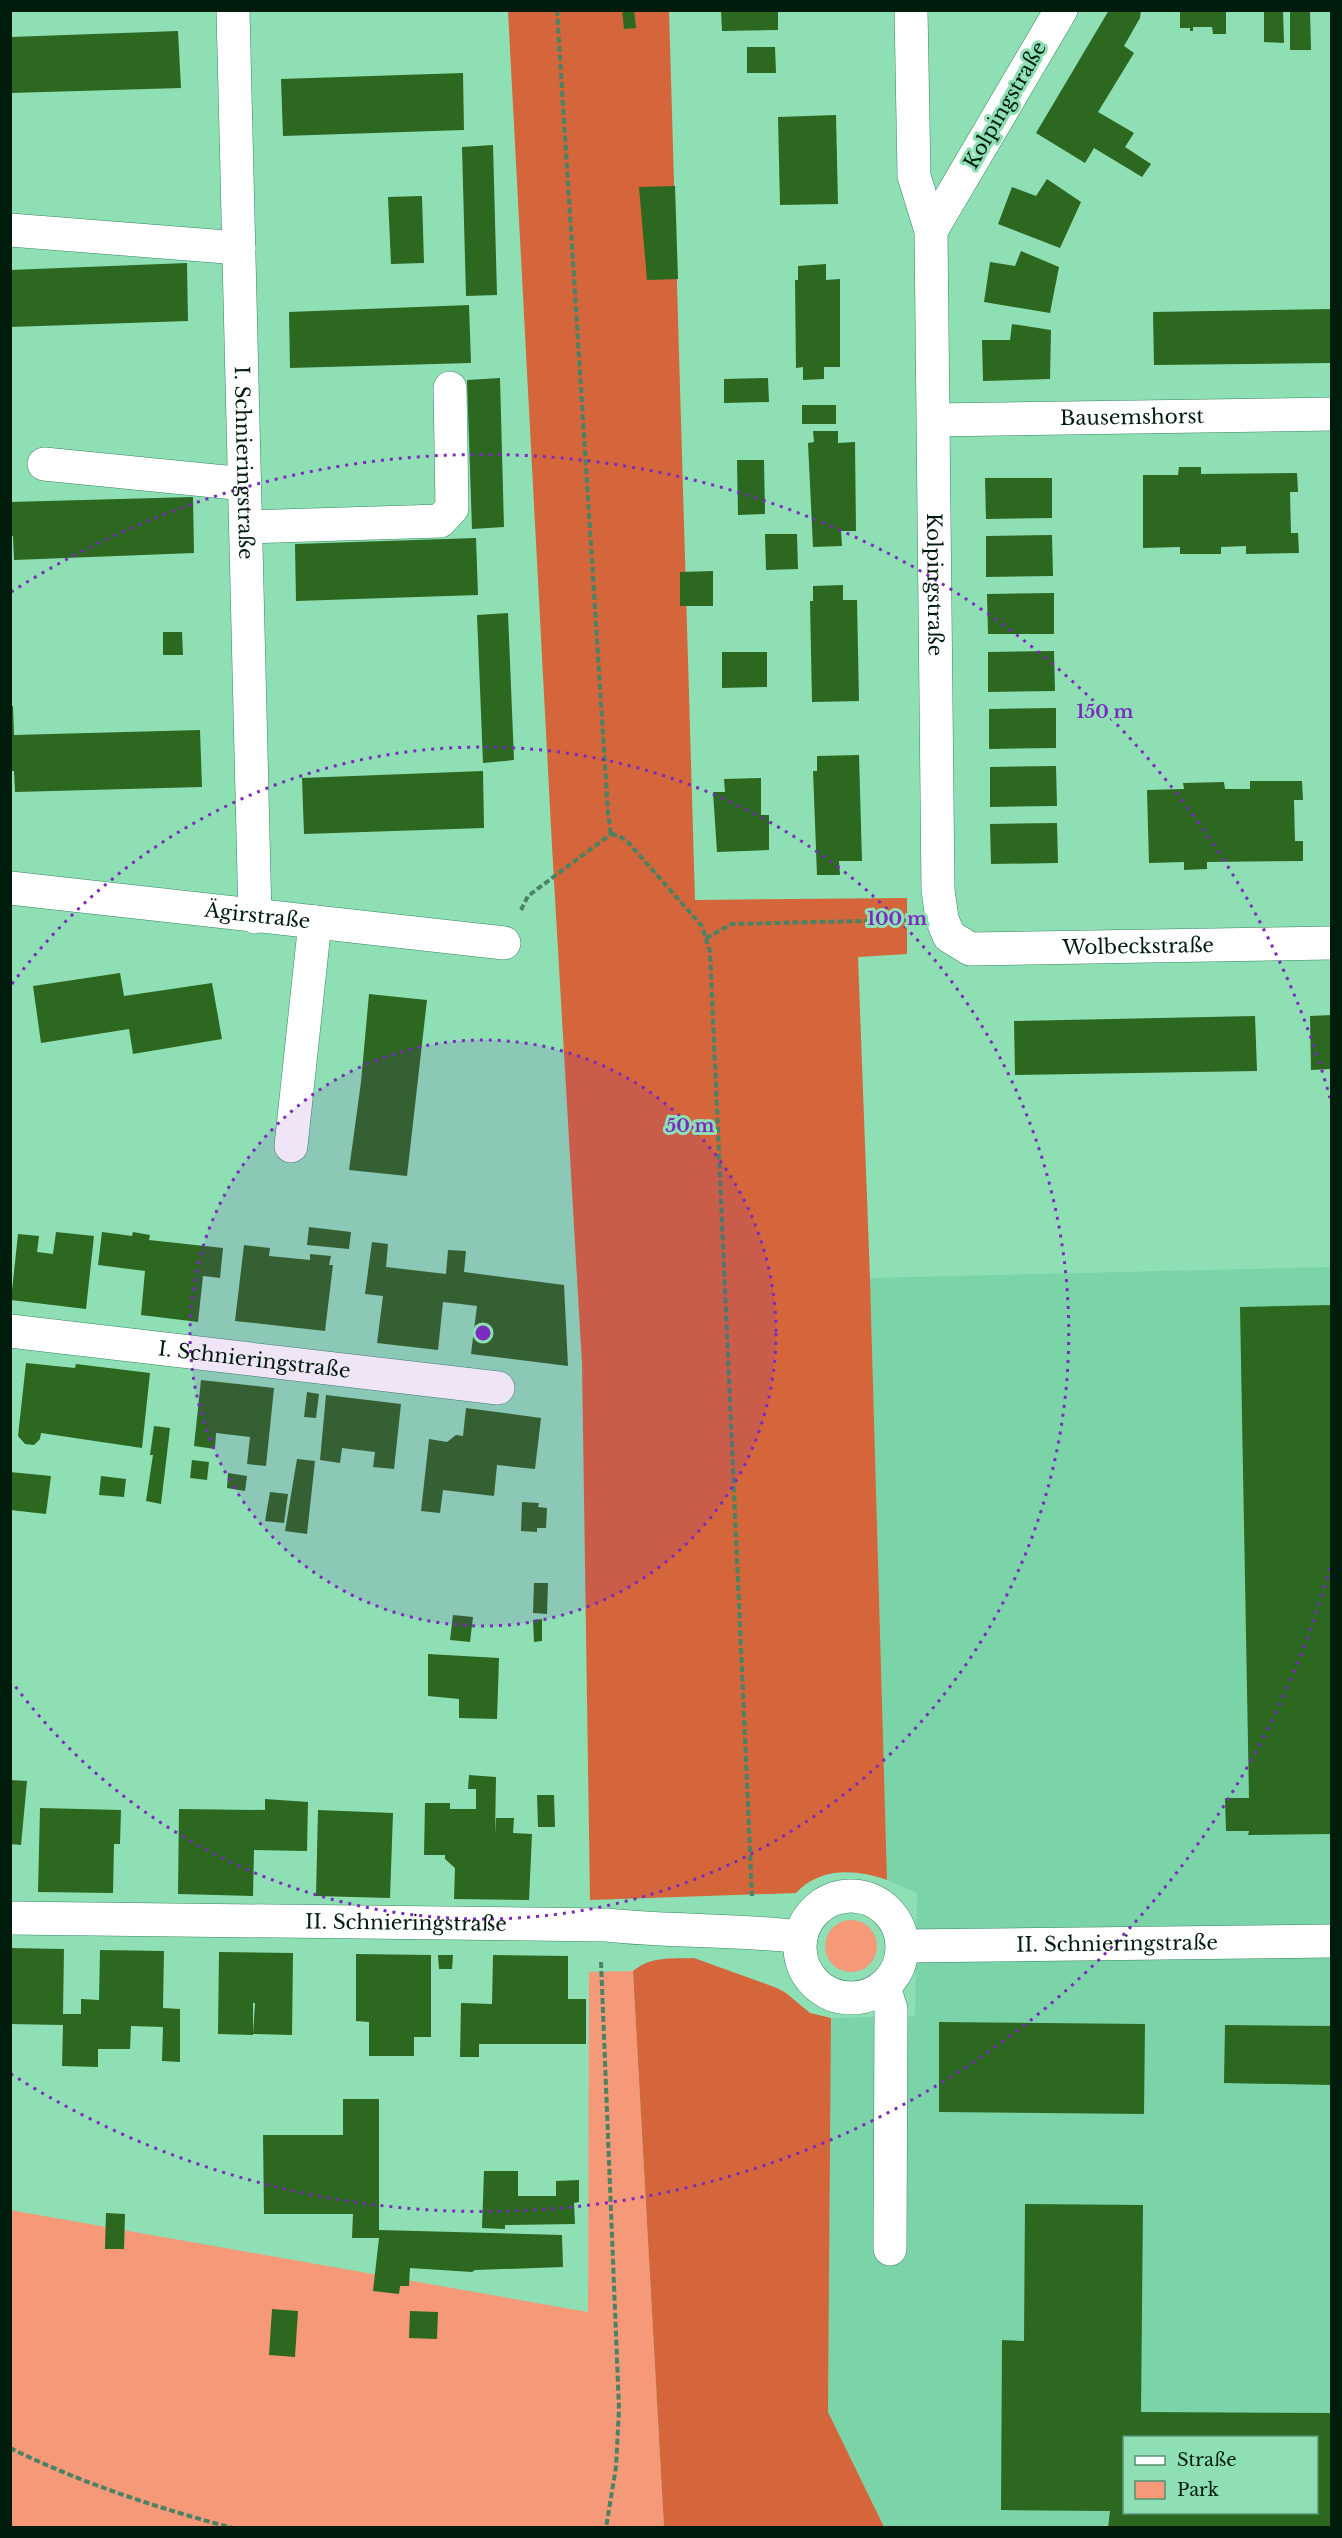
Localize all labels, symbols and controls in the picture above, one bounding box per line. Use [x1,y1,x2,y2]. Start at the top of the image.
street label: Kolpingstraße [959,37,1051,173]
street label: I. Schnieringstraße [230,366,258,560]
street label: Bausemshorst [1060,404,1205,430]
street label: Kolpingstraße [922,513,948,656]
text: 150 m [1077,701,1134,723]
street label: Ägirstraße [202,897,312,933]
text: 100 m [867,908,927,930]
street label: Wolbeckstraße [1061,933,1214,959]
text: 50 m [666,1115,715,1137]
centre of rings [473,1323,493,1343]
street label: I. Schnieringstraße [157,1336,352,1383]
street label: II. Schnieringstraße [305,1909,507,1936]
street label: II. Schnieringstraße [1016,1930,1218,1957]
legend [1123,2436,1318,2514]
text: Straße [1177,2449,1237,2471]
text: Park [1177,2479,1219,2501]

